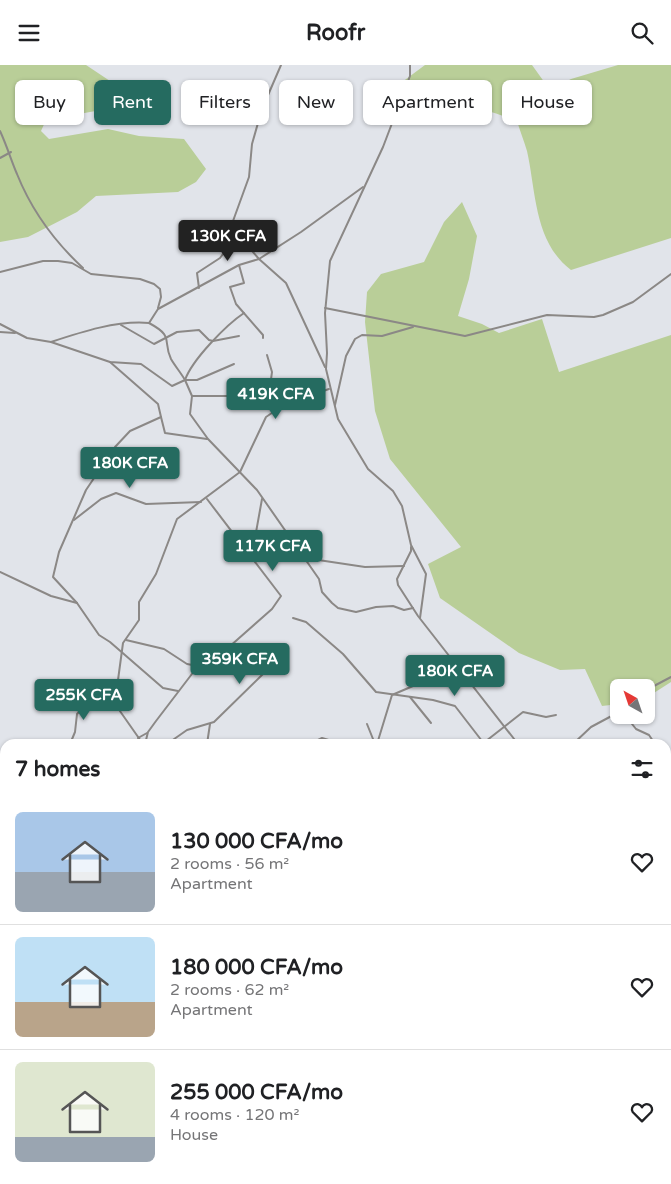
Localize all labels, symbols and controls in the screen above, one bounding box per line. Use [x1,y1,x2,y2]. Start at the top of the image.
icon: menu [15,19,43,47]
icon: search [628,19,656,47]
text: Roofr [306,20,365,46]
chip: Buy [15,80,84,125]
chip: Rent [94,80,171,125]
chip: Filters [181,80,269,125]
chip: New [279,80,353,125]
chip: Apartment [363,80,492,125]
chip: House [502,80,592,125]
pin: 130K CFA [176,219,280,262]
text: 130K CFA [190,226,266,246]
pin: 419K CFA [224,377,328,420]
text: 419K CFA [238,384,314,404]
pin: 180K CFA [78,447,182,489]
text: 180K CFA [92,453,168,473]
pin: 117K CFA [221,529,325,572]
text: 117K CFA [235,536,311,556]
pin: 359K CFA [188,643,292,685]
text: 359K CFA [202,649,278,669]
pin: 180K CFA [403,655,507,697]
text: 180K CFA [417,661,493,681]
pin: 255K CFA [32,679,136,721]
north arrow [610,679,655,724]
map controls [610,679,655,724]
text: 255K CFA [46,685,122,705]
icon: filters [628,755,656,783]
text: 7 homes [15,757,100,782]
text: 130 000 CFA/mo [170,829,343,854]
icon: home [55,832,115,892]
icon: heart [628,848,656,876]
text: 2 rooms · 56 m² [170,854,289,874]
text: Apartment [170,874,253,894]
text: 180 000 CFA/mo [170,955,343,980]
icon: home [55,957,115,1017]
icon: heart [628,973,656,1001]
text: 2 rooms · 62 m² [170,980,289,1000]
text: Apartment [170,1000,253,1020]
text: 255 000 CFA/mo [170,1080,343,1105]
icon: home [55,1082,115,1142]
icon: heart [628,1098,656,1126]
text: 4 rooms · 120 m² [170,1105,299,1125]
text: House [170,1125,218,1145]

